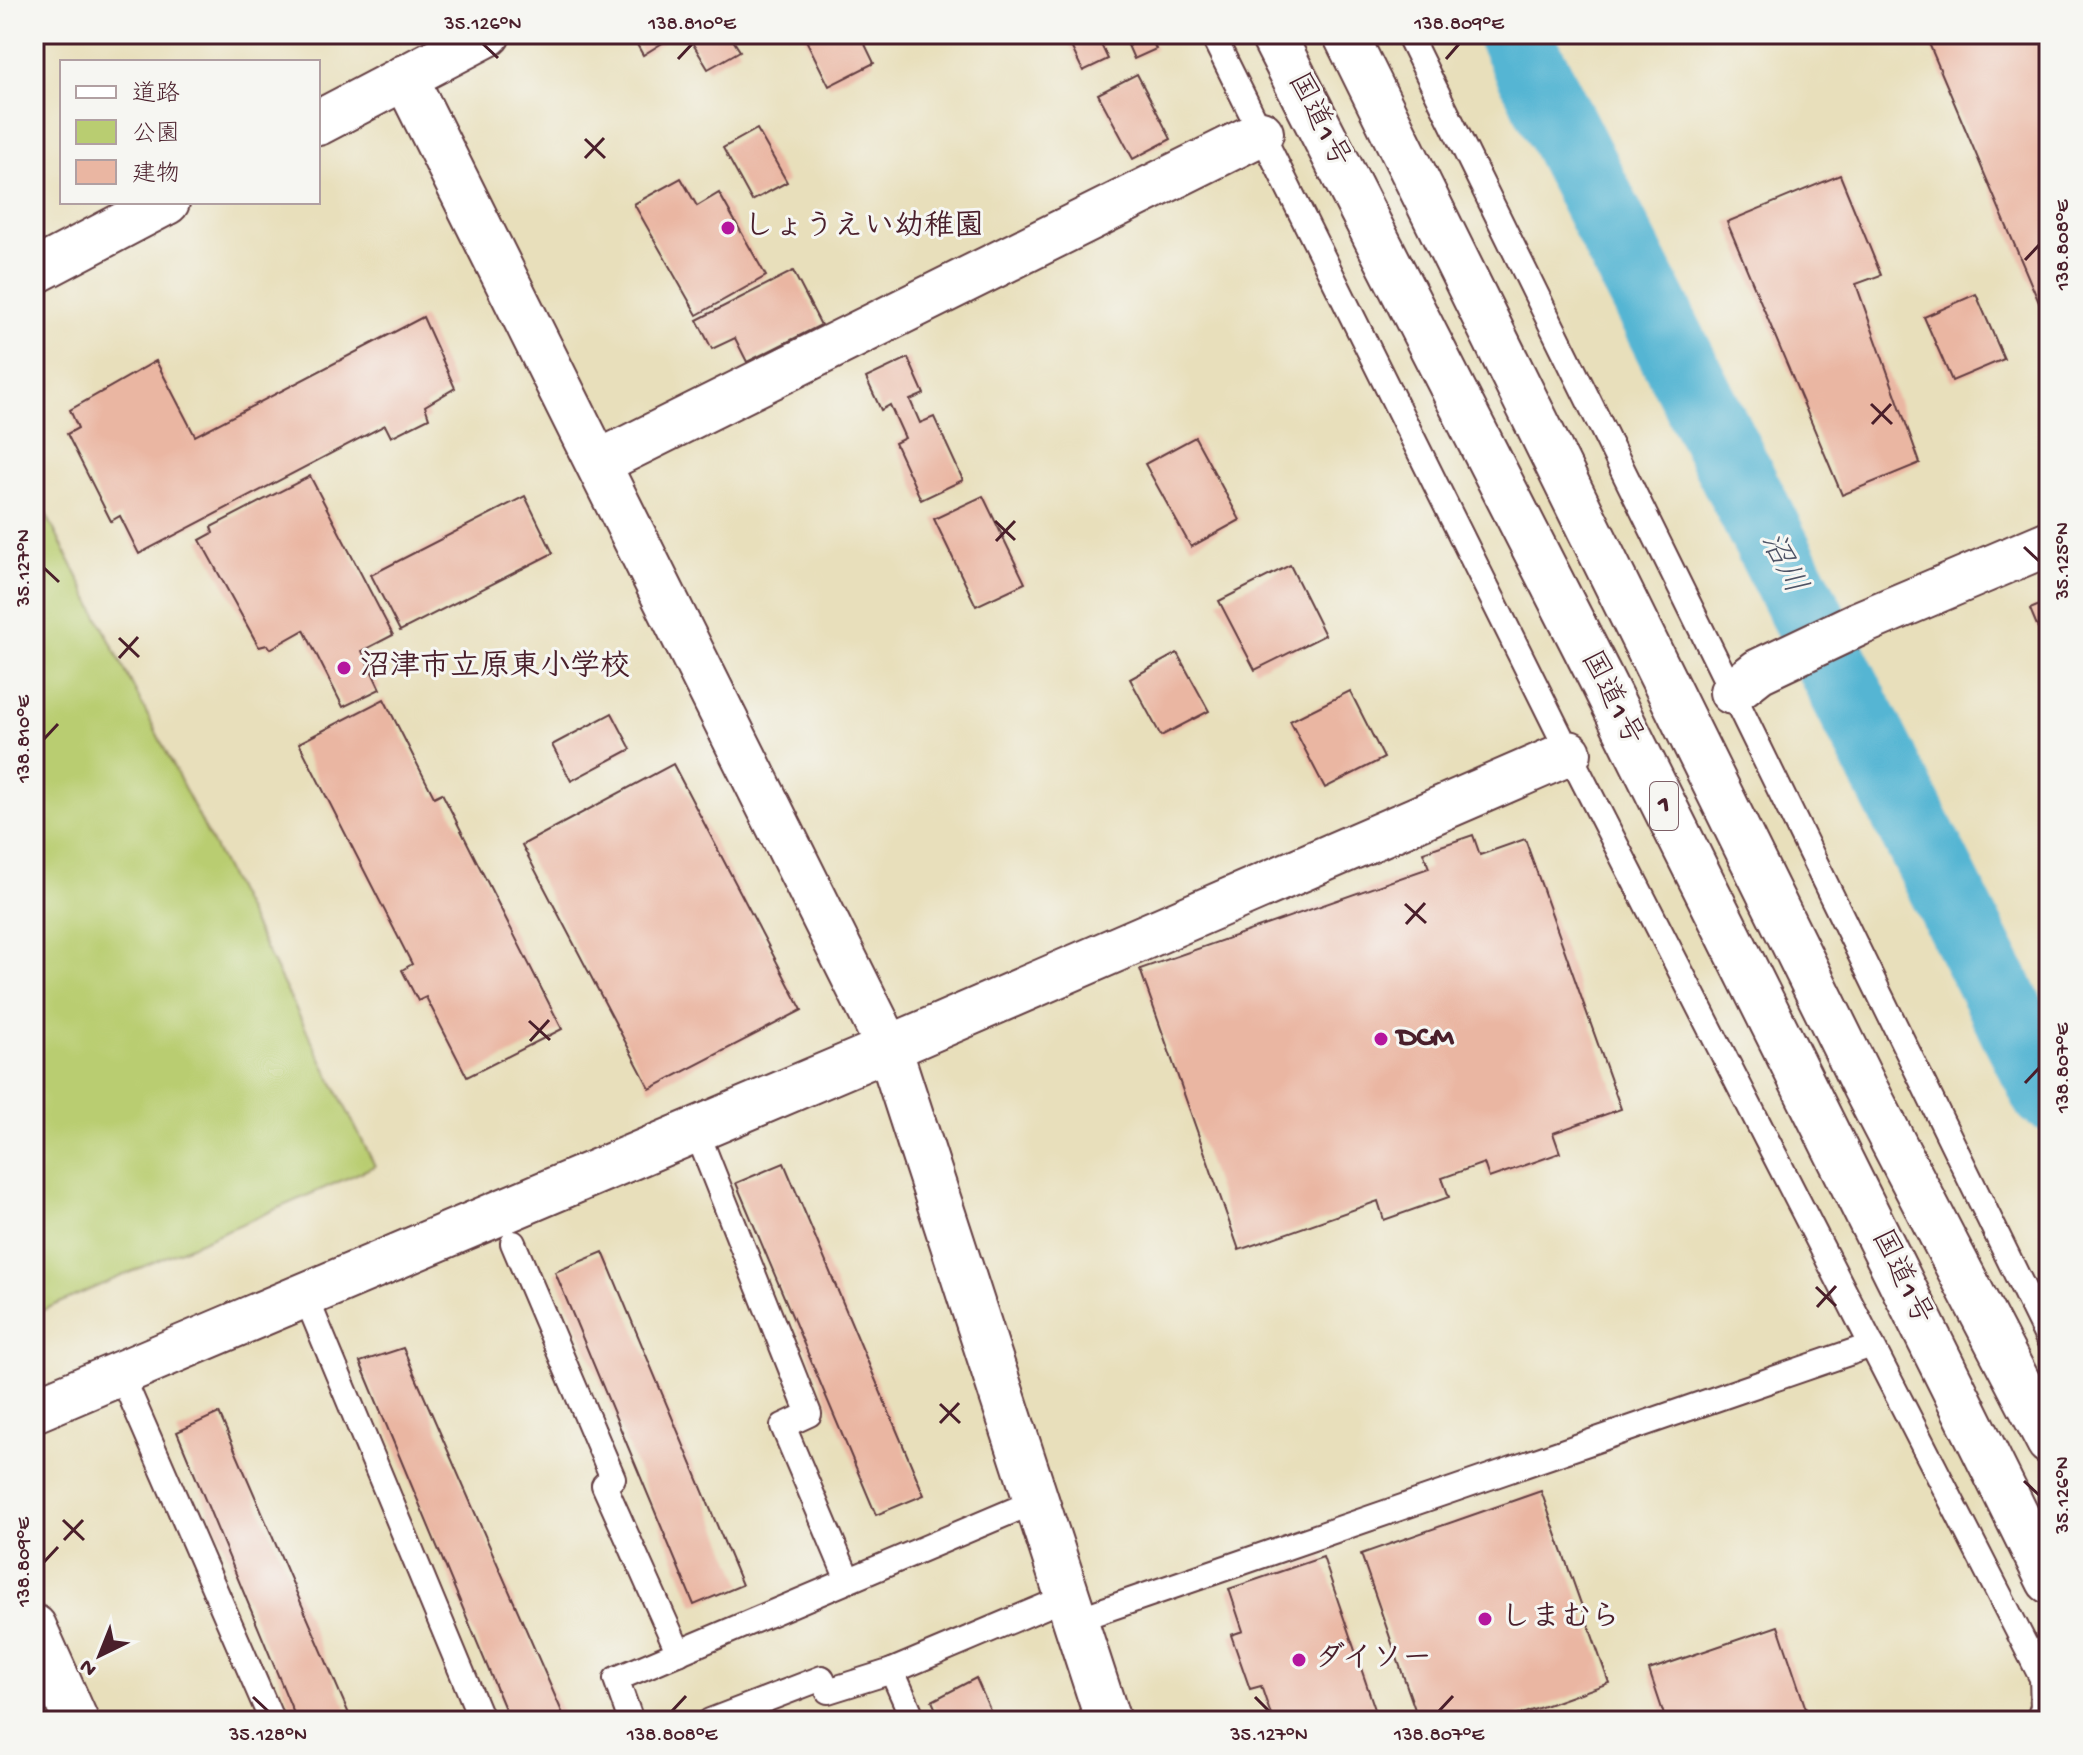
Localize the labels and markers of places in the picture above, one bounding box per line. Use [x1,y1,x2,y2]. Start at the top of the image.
place label: しょうえい幼稚園 [744,209,984,246]
marker: しょうえい幼稚園 [719,219,737,237]
place label: 沼津市立原東小学校 [360,649,630,686]
marker: 沼津市立原東小学校 [335,659,353,677]
place label: DCM [1394,1022,1455,1057]
marker: DCM [1372,1030,1390,1048]
place label: しまむら [1501,1602,1621,1637]
marker: しまむら [1476,1610,1494,1628]
place label: ダイソー [1315,1641,1432,1678]
marker: ダイソー [1290,1651,1308,1669]

